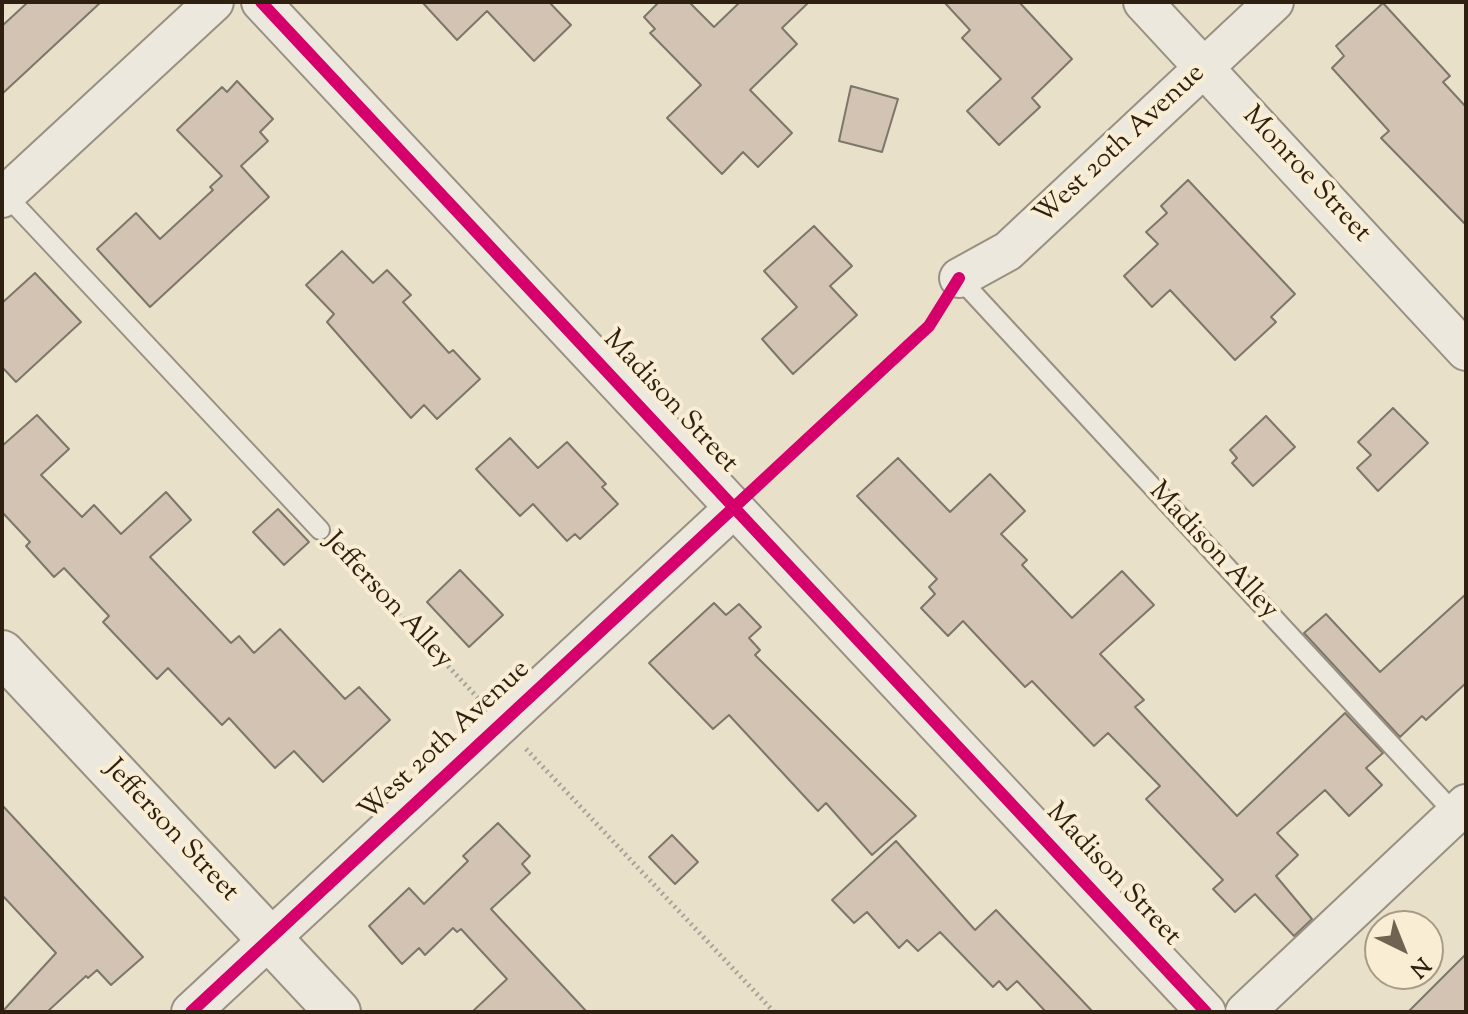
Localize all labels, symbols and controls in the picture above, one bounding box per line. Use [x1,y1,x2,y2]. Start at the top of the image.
street label: West 20th Avenue [1029,58,1213,234]
street label: Monroe Street [1233,101,1377,251]
street label: Madison Street [594,325,744,481]
street label: Madison Alley [1140,476,1284,628]
street label: Jefferson Alley [315,527,459,677]
street label: West 20th Avenue [354,654,538,830]
street label: Jefferson Street [96,754,244,910]
street label: Madison Street [1037,798,1187,954]
north arrow [1364,910,1444,990]
text: N [1402,948,1436,984]

